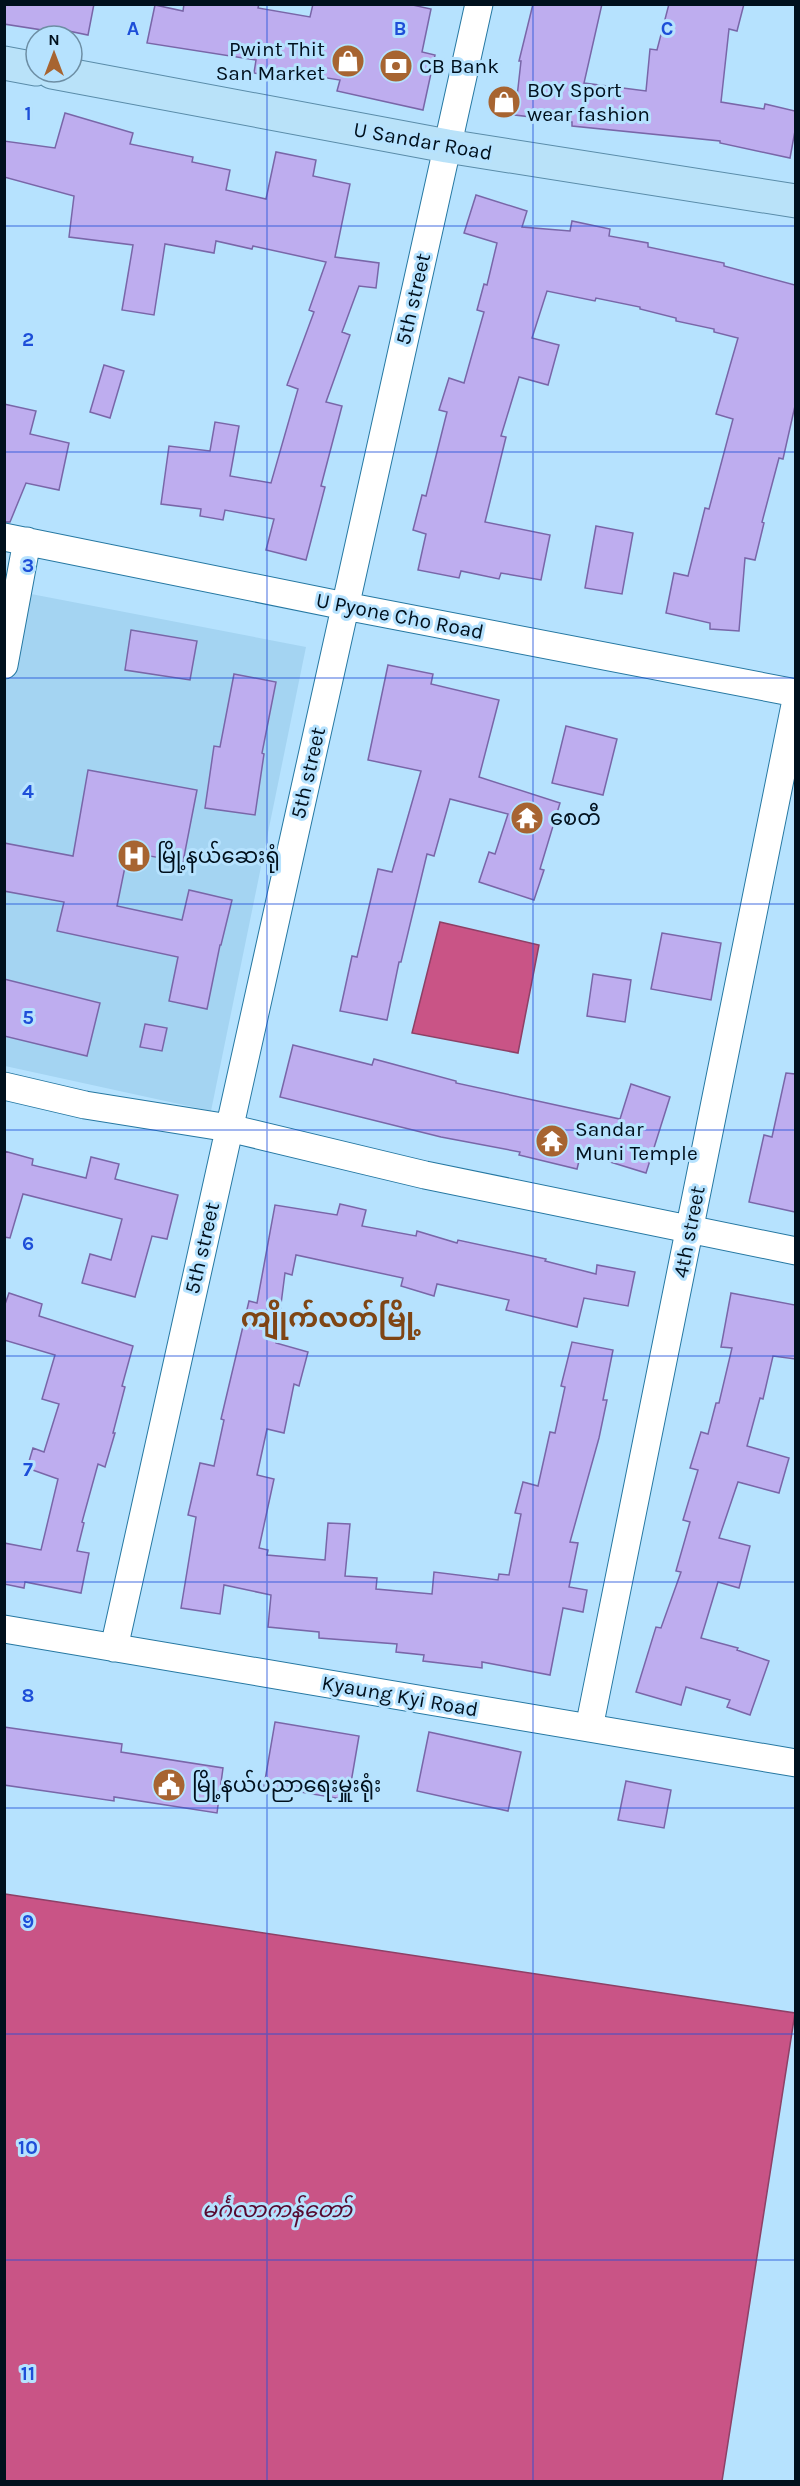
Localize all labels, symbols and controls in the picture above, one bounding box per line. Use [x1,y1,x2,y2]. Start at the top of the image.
text: A [127,17,140,40]
text: B [394,17,406,40]
text: C [661,17,673,40]
north arrow [24,24,84,84]
text: N [48,30,60,49]
place label: Pwint Thit San Market [216,37,325,85]
shop icon: Pwint Thit San Market [330,43,366,79]
bank icon: CB Bank [378,48,414,84]
place label: CB Bank [419,54,499,78]
place label: BOY Sport wear fashion [527,78,650,126]
shop icon: BOY Sport wear fashion [486,84,522,120]
text: 1 [24,102,32,125]
street label: U Sandar Road [352,117,494,165]
street label: 5th street [391,251,435,347]
text: 2 [22,328,34,351]
text: 3 [22,554,34,577]
street label: U Pyone Cho Road [314,588,486,644]
street label: 5th street [286,725,330,821]
text: 4 [22,780,34,803]
temple icon: စေတီ [509,800,545,836]
place label: စေတီ [550,802,601,830]
hospital icon: မြို့နယ်ဆေးရုံ [116,838,152,874]
place label: မြို့နယ်ဆေးရုံ [157,840,280,873]
text: 5 [22,1006,34,1029]
place label: Sandar Muni Temple [575,1117,698,1165]
temple icon: Sandar Muni Temple [534,1123,570,1159]
street label: 4th street [668,1184,710,1280]
street label: 5th street [180,1200,224,1296]
text: 6 [22,1232,34,1255]
district label: ကျိုက်လတ်မြို့ [241,1299,421,1340]
text: 7 [23,1458,33,1481]
street label: Kyaung Kyi Road [320,1670,480,1722]
text: 8 [22,1684,34,1707]
public building icon: မြို့နယ်ပညာရေးမှူးရုံး [151,1767,187,1803]
place label: မြို့နယ်ပညာရေးမှူးရုံး [192,1769,381,1802]
text: 9 [22,1910,34,1933]
text: 10 [18,2136,38,2159]
water label: မင်္ဂလာကန်တော် [202,2194,353,2228]
text: 11 [21,2362,35,2385]

